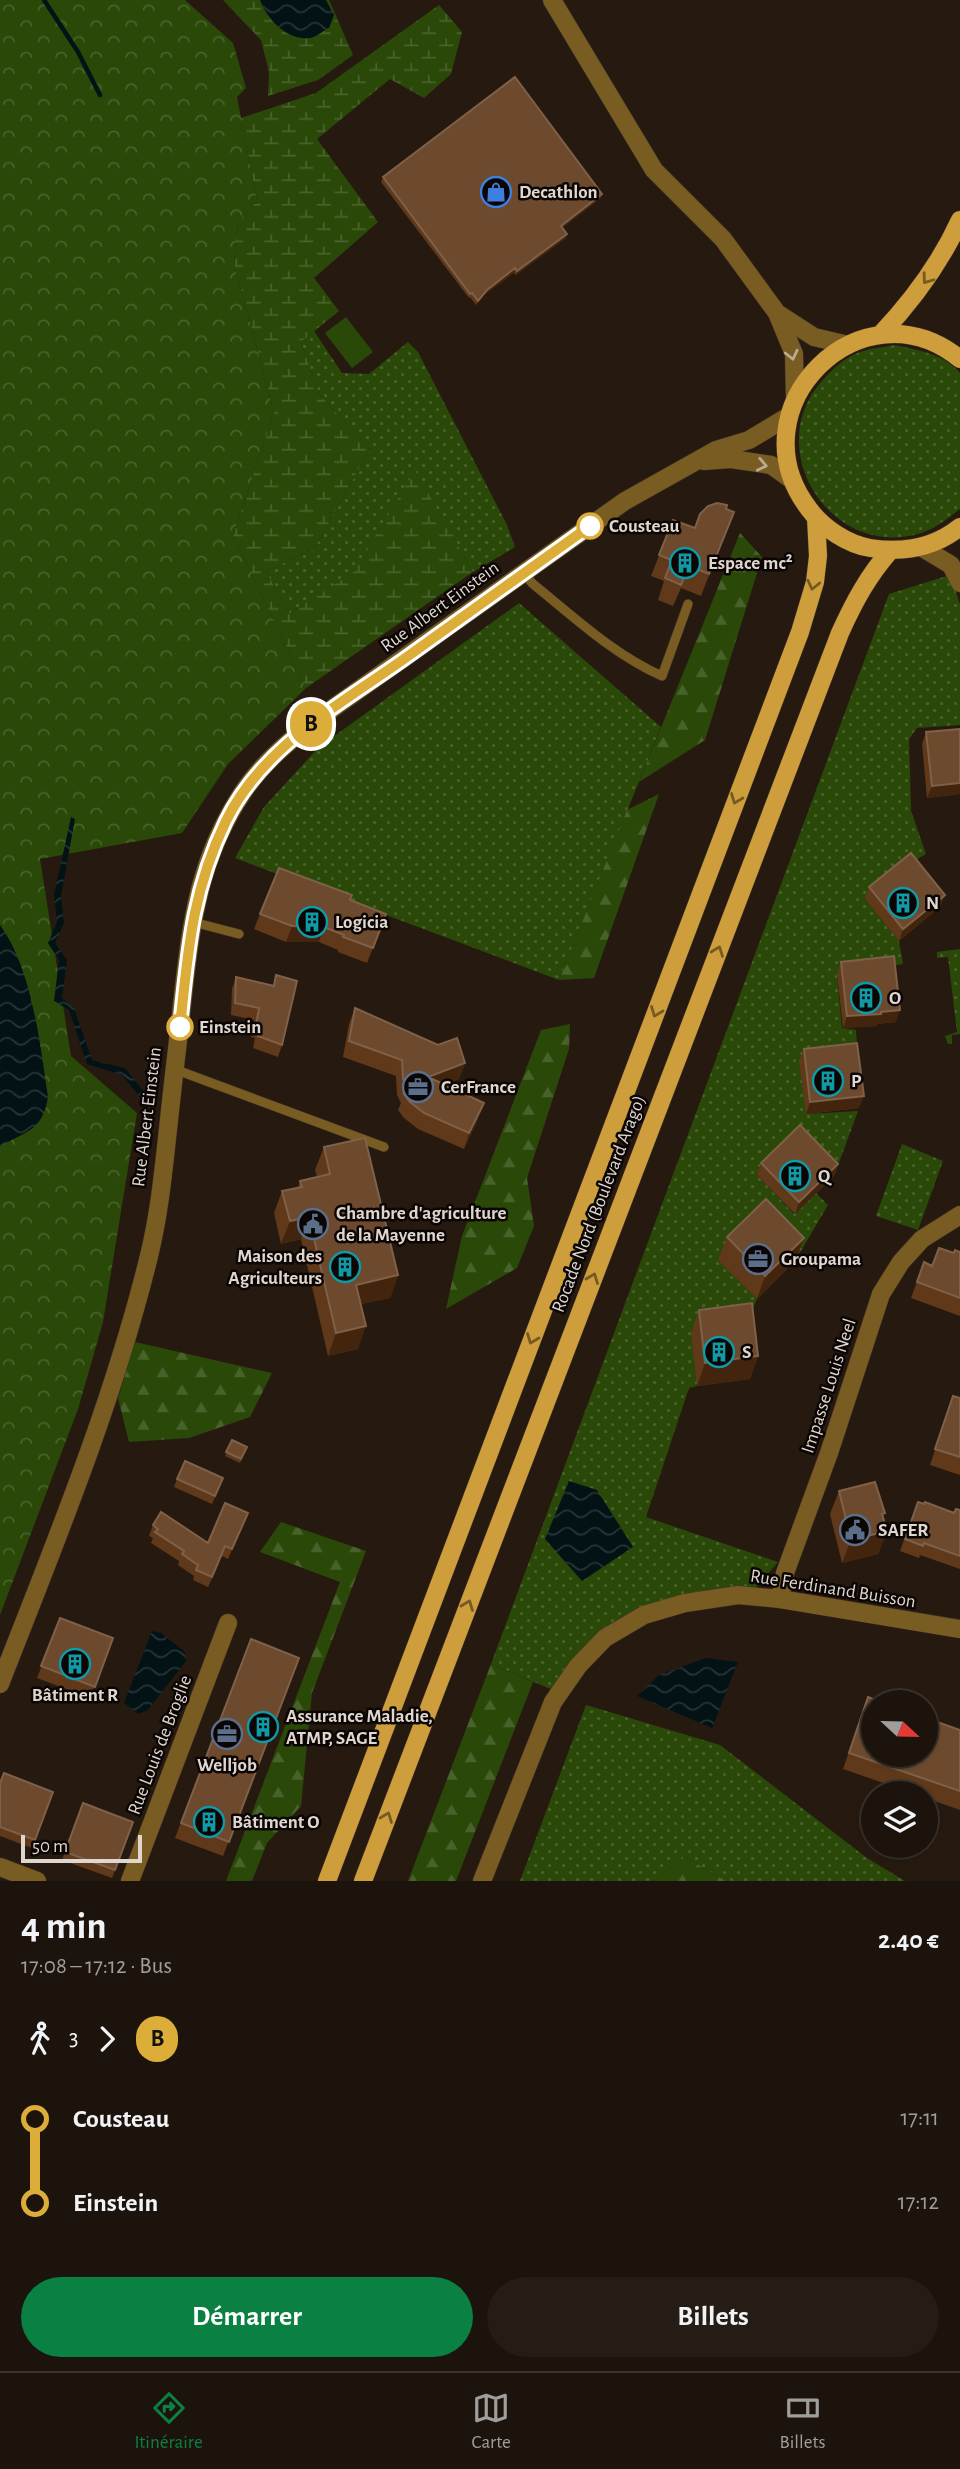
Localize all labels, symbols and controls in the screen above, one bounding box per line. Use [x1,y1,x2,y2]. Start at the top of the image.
shop icon: Decathlon [479,175,513,209]
place label: Decathlon [519,183,597,202]
one-way arrow [922,271,935,284]
one-way arrow [783,348,798,360]
one-way arrow [756,456,768,471]
marker: Cousteau [577,513,603,539]
place label: Cousteau [609,517,680,536]
building icon: Espace mc² [668,546,702,580]
place label: Espace mc² [708,554,793,573]
street label: Rue Albert Einstein [377,558,503,656]
one-way arrow [807,579,821,591]
line badge: B [288,701,334,747]
text: B [304,712,318,736]
one-way arrow [731,793,745,805]
building icon: N [886,886,920,920]
place label: N [926,894,939,913]
building icon: Logicia [295,905,329,939]
place label: Logicia [335,913,388,932]
one-way arrow [710,946,724,958]
building icon: O [849,981,883,1015]
place label: O [889,989,901,1008]
one-way arrow [650,1006,664,1018]
marker: Einstein [167,1014,193,1040]
place label: Einstein [199,1018,261,1037]
street label: Rue Albert Einstein [129,1046,165,1188]
building icon: P [811,1064,845,1098]
office icon: CerFrance [401,1070,435,1104]
place label: P [851,1072,862,1091]
place label: CerFrance [441,1078,516,1097]
street label: Rocade Nord (Boulevard Arago) [549,1093,649,1315]
building icon: Q [778,1159,812,1193]
place label: Q [818,1167,832,1186]
place label: Chambre d'agriculture de la Mayenne [336,1204,507,1245]
public building icon: Chambre d'agriculture de la Mayenne [296,1207,330,1241]
office icon: Groupama [741,1242,775,1276]
place label: Maison des Agriculteurs [228,1247,322,1288]
building icon: Maison des Agriculteurs [328,1250,362,1284]
place label: Groupama [781,1250,861,1269]
one-way arrow [585,1272,599,1284]
street label: Impasse Louis Neel [798,1316,860,1456]
one-way arrow [526,1333,540,1345]
building icon: S [702,1335,736,1369]
place label: S [742,1343,751,1362]
public building icon: SAFER [838,1513,872,1547]
place label: SAFER [878,1521,928,1540]
street label: Rue Ferdinand Buisson [749,1567,917,1611]
one-way arrow [460,1599,474,1611]
building icon: Bâtiment R [58,1647,92,1681]
street label: Rue Louis de Broglie [125,1673,195,1817]
place label: Bâtiment R [32,1686,118,1705]
north arrow [861,1690,938,1768]
map controls [861,1690,938,1858]
place label: Assurance Maladie, ATMP, SAGE [286,1707,433,1748]
building icon: Assurance Maladie, ATMP, SAGE [246,1710,280,1744]
office icon: Welljob [210,1717,244,1751]
place label: Welljob [197,1756,257,1775]
button: layers [861,1781,938,1858]
building icon: Bâtiment O [192,1805,226,1839]
one-way arrow [379,1812,393,1824]
place label: Bâtiment O [232,1813,319,1832]
scale bar [21,1832,142,1864]
text: 50 m [32,1837,68,1856]
text: 4 min [21,1908,107,1946]
text: 2.40 € [878,1927,939,1953]
text: 17:08 – 17:12 · Bus [21,1955,172,1978]
icon: walk [21,2020,59,2058]
icon: forward [88,2020,126,2058]
text: 3 [69,2027,78,2050]
text: B [150,2027,164,2051]
text: Cousteau [73,2106,169,2132]
text: 17:11 [900,2107,939,2130]
text: Einstein [73,2190,158,2216]
text: 17:12 [898,2191,939,2214]
button: Démarrer [21,2277,473,2357]
button: Billets [487,2277,939,2357]
tab: Itinéraire [134,2389,203,2454]
tab: Carte [472,2389,511,2454]
tab: Billets [780,2389,826,2454]

